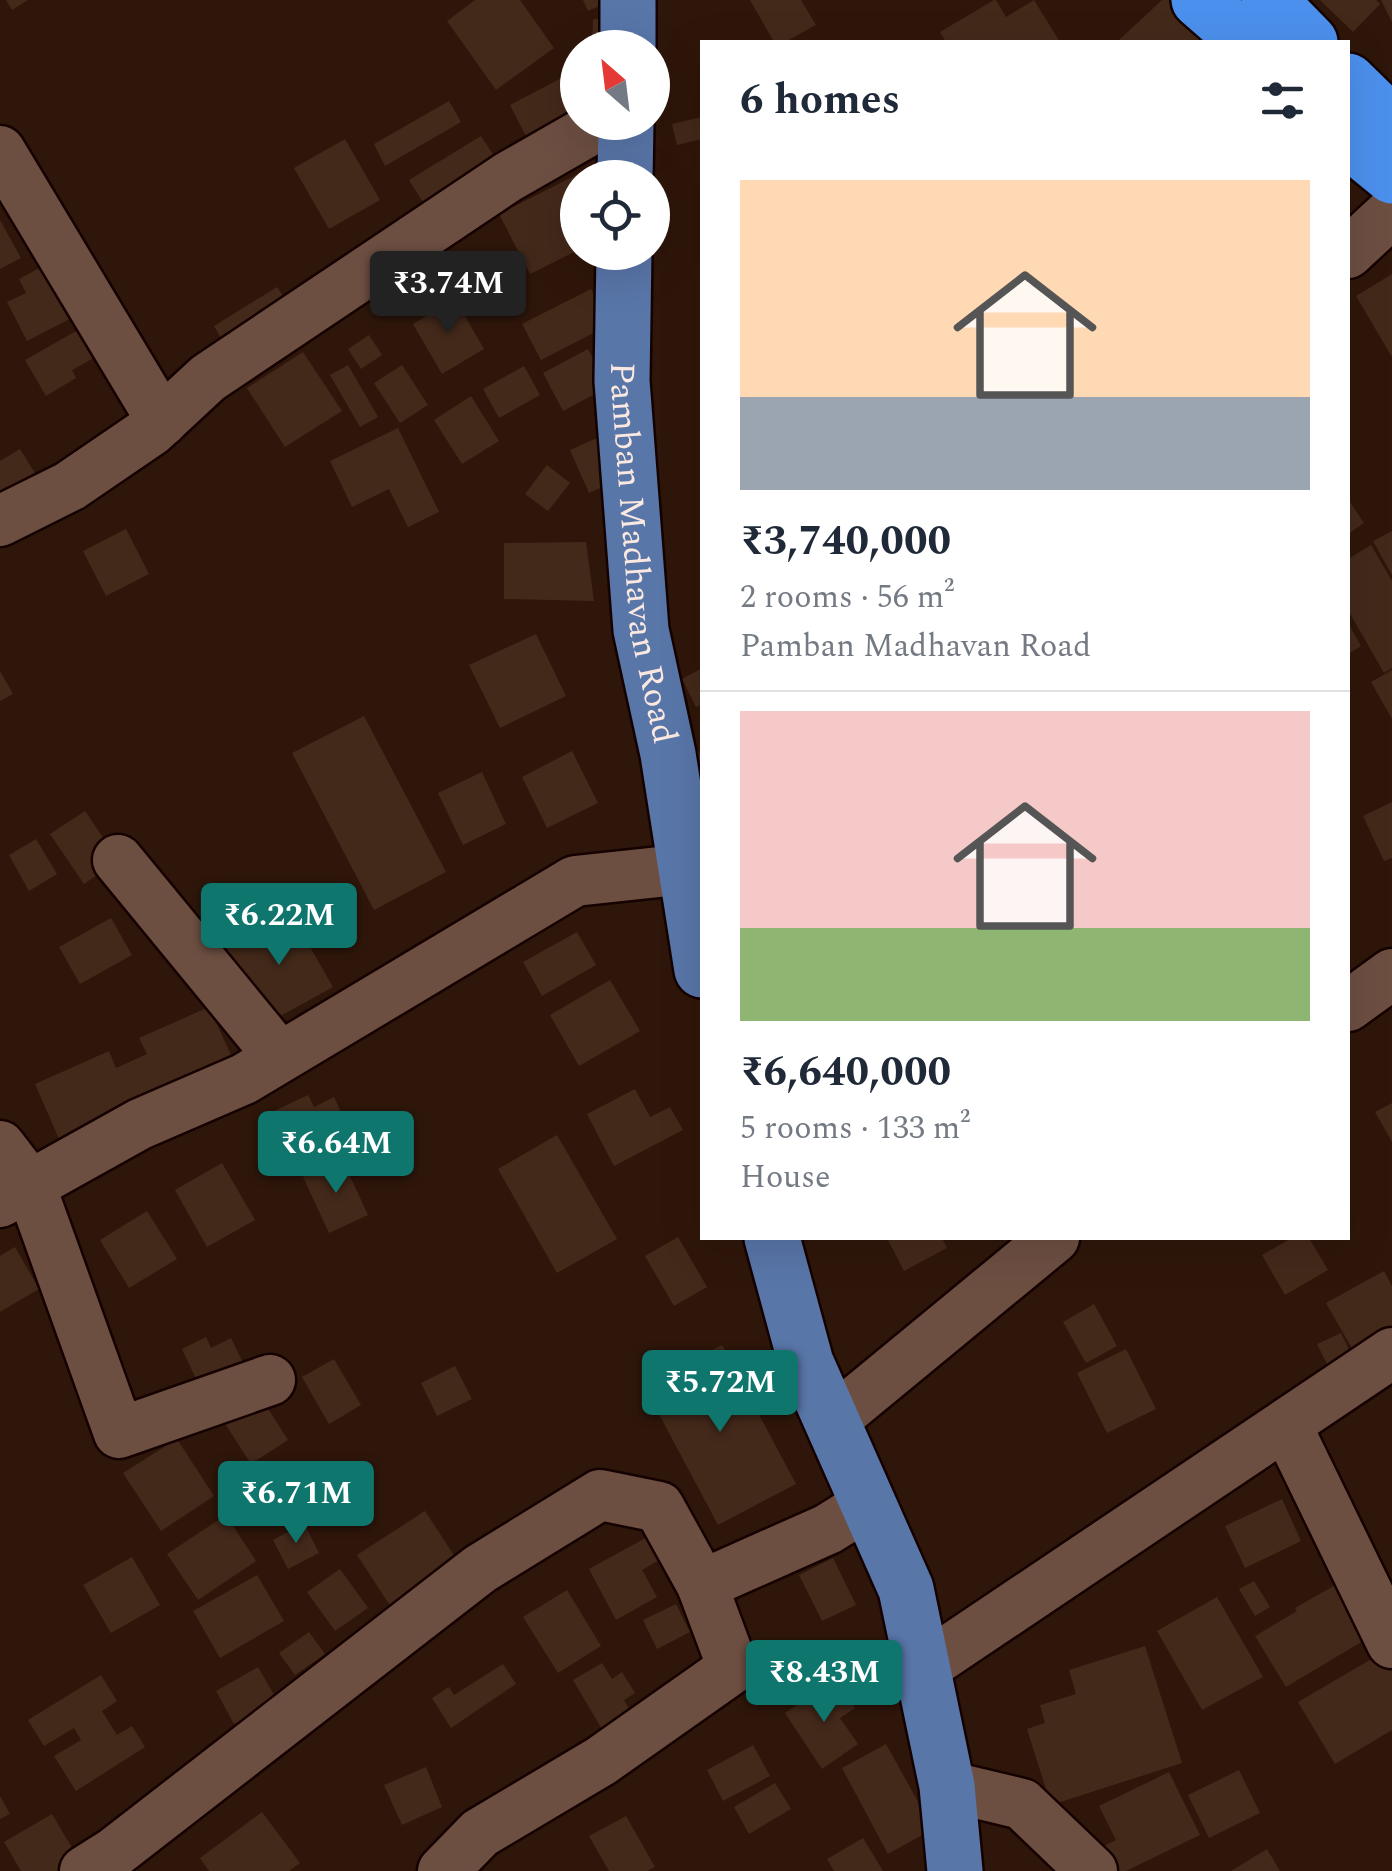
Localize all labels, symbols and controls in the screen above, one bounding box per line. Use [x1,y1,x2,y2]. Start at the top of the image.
north arrow [560,30,670,140]
map controls [560,30,670,270]
text: 6 homes [740,69,900,132]
icon: filters [1255,73,1310,128]
button: locate [560,160,670,270]
icon: home [935,245,1115,425]
pin: ₹3.74M [367,251,529,336]
text: ₹3.74M [392,259,504,308]
street label: Pamban Madhavan Road [595,361,691,748]
text: ₹3,740,000 [740,510,951,573]
text: 2 rooms · 56 m² [740,573,954,622]
text: Pamban Madhavan Road [740,622,1091,671]
icon: home [935,776,1115,956]
pin: ₹6.22M [198,883,360,968]
text: ₹6.22M [223,891,335,940]
text: ₹6,640,000 [740,1041,951,1104]
text: 5 rooms · 133 m² [740,1104,970,1153]
pin: ₹6.64M [255,1111,417,1196]
text: ₹6.64M [280,1119,392,1168]
text: House [740,1153,830,1202]
pin: ₹5.72M [639,1350,801,1435]
text: ₹5.72M [664,1358,776,1407]
pin: ₹6.71M [215,1461,377,1546]
text: ₹6.71M [240,1469,352,1518]
pin: ₹8.43M [743,1640,905,1725]
text: ₹8.43M [768,1648,880,1697]

